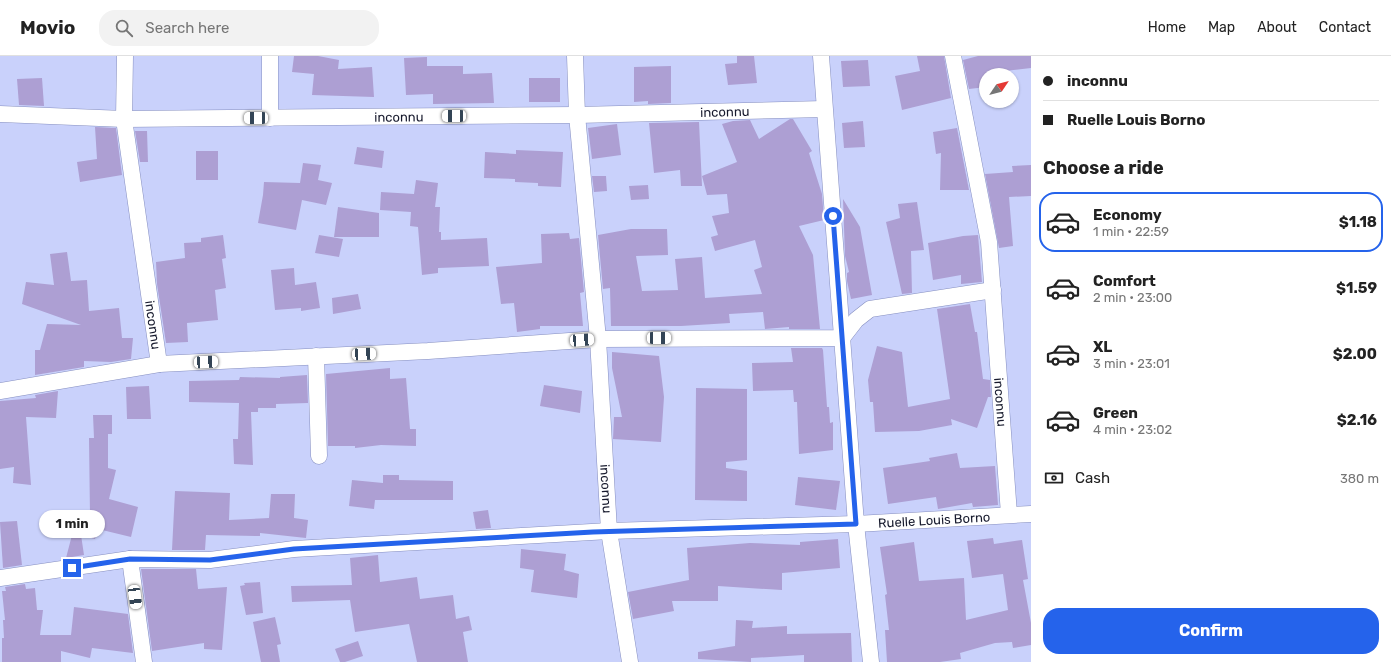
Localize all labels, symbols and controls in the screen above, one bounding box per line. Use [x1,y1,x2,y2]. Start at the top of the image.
search box [99,10,379,46]
text: Movio [20,16,75,39]
icon: search [113,17,135,39]
text: Search here [145,19,229,37]
text: Home [1148,19,1186,36]
text: Map [1208,19,1235,36]
text: About [1257,19,1297,36]
text: Contact [1319,19,1371,36]
north arrow [979,68,1019,108]
map controls [979,68,1019,108]
text: inconnu [1067,72,1128,90]
street label: inconnu [700,103,750,120]
street label: inconnu [374,109,424,124]
car [442,110,466,122]
text: Ruelle Louis Borno [1067,111,1205,129]
car [244,112,268,124]
text: Choose a ride [1043,157,1164,179]
icon: car [1045,204,1081,240]
text: Economy [1093,206,1162,224]
route start [824,207,842,225]
text: $1.18 [1339,213,1377,231]
text: 1 min · 22:59 [1093,224,1169,239]
icon: car [1045,270,1081,306]
text: Comfort [1093,272,1156,290]
text: $1.59 [1336,279,1377,297]
text: 2 min · 23:00 [1093,290,1172,305]
street label: inconnu [143,299,164,350]
car [647,332,671,344]
car [570,333,594,347]
icon: car [1045,336,1081,372]
text: XL [1093,338,1112,356]
text: $2.00 [1333,345,1377,363]
car [352,347,376,361]
car [194,355,218,369]
text: 3 min · 23:01 [1093,356,1170,371]
street label: inconnu [991,377,1010,427]
icon: car [1045,402,1081,438]
text: Green [1093,404,1138,422]
text: $2.16 [1337,411,1377,429]
text: 4 min · 23:02 [1093,422,1172,437]
street label: inconnu [598,464,615,514]
icon: cash [1043,467,1065,489]
text: Cash [1075,469,1110,487]
text: 380 m [1340,471,1379,486]
street label: Ruelle Louis Borno [878,509,991,530]
callout: 1 min [39,510,105,538]
text: 1 min [55,516,89,531]
route end [63,559,81,577]
car [127,584,143,610]
button: Confirm [1043,608,1379,654]

